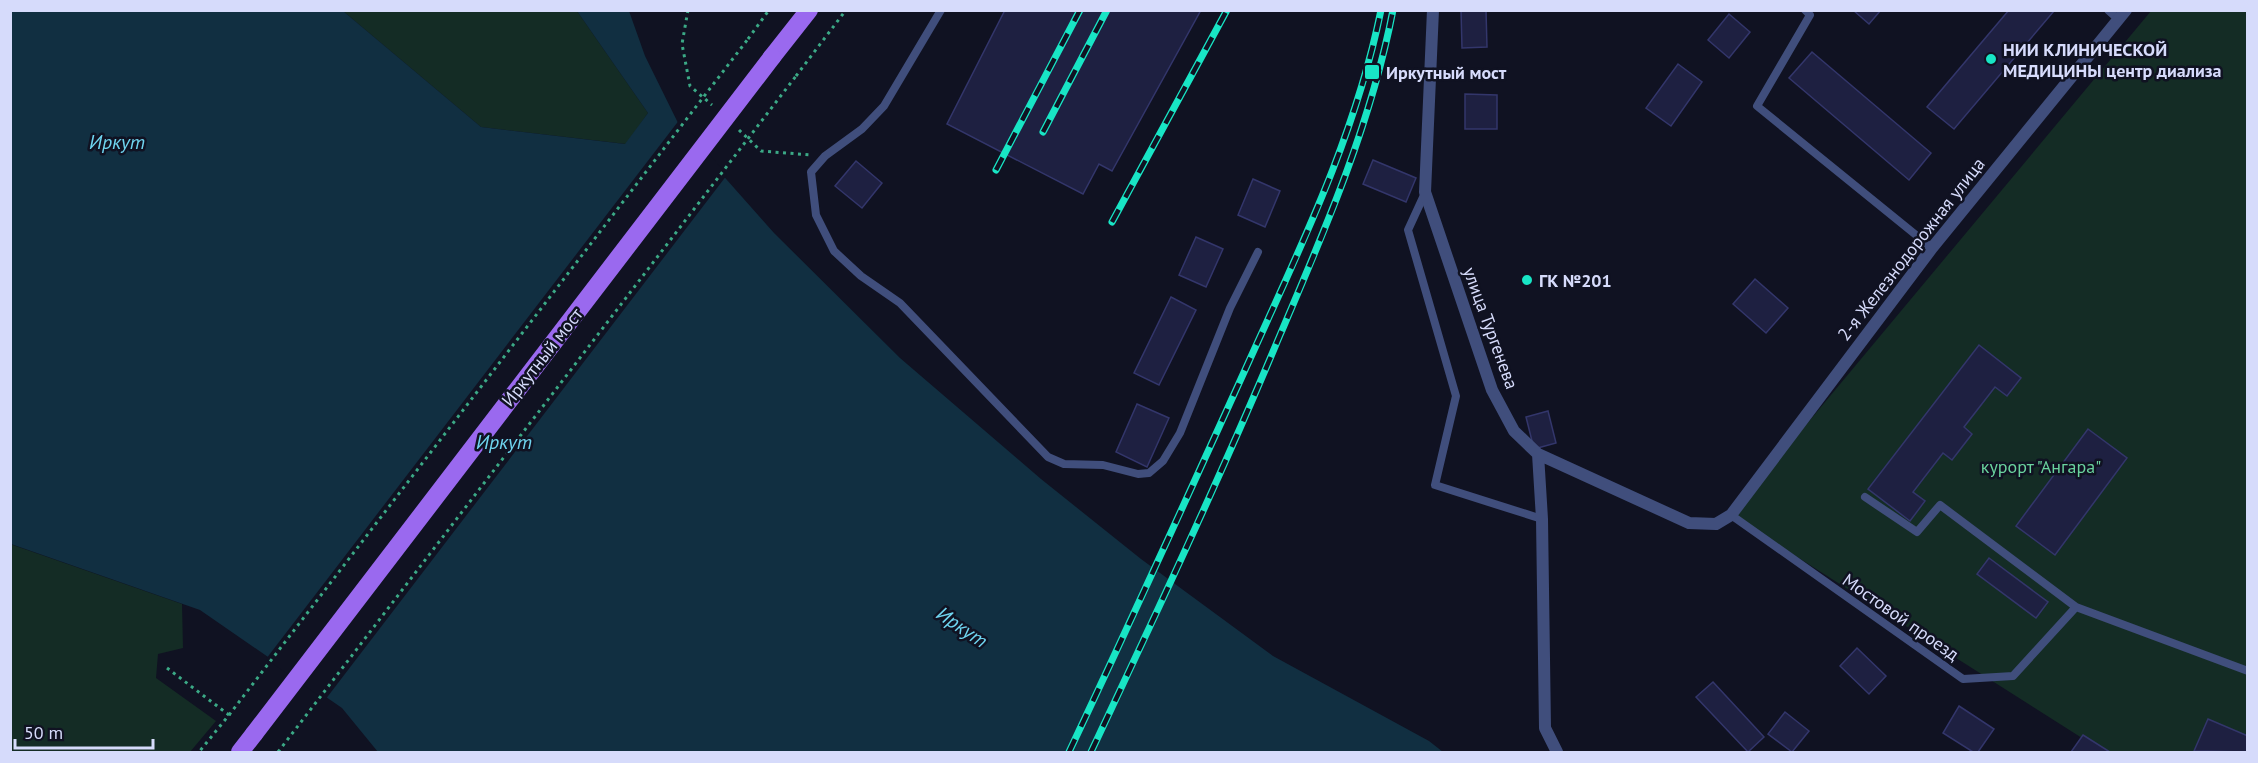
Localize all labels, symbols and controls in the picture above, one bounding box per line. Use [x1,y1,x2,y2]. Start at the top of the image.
place label: НИИ КЛИНИЧЕСКОЙ МЕДИЦИНЫ центр диализа [2003,38,2222,82]
marker: НИИ КЛИНИЧЕСКОЙ МЕДИЦИНЫ центр диализа [1984,52,1998,66]
place label: Иркутный мост [1386,61,1507,84]
marker: Иркутный мост [1363,63,1381,81]
water label: Иркут [89,129,145,155]
street label: 2-я Железнодорожная улица [1832,153,1990,345]
street label: улица Тургенева [1458,264,1524,392]
place label: ГК №201 [1539,269,1612,292]
marker: ГК №201 [1520,273,1534,287]
street label: Иркутный мост [496,303,588,411]
water label: Иркут [476,429,532,455]
park label: курорт "Ангара" [1981,455,2101,478]
street label: Мостовой проезд [1838,568,1964,666]
water label: Иркут [931,601,993,653]
scale bar [15,712,153,750]
text: 50 m [24,721,63,744]

